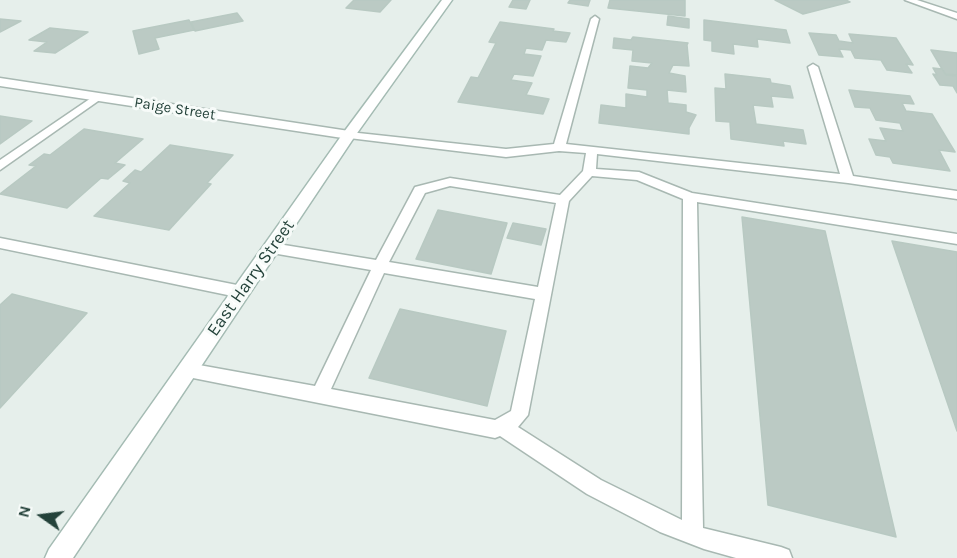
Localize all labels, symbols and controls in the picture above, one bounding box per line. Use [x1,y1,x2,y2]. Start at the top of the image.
street label: Paige Street [133,94,217,124]
street label: East Harry Street [203,215,299,341]
north arrow [12,486,72,546]
text: N [13,504,35,519]

